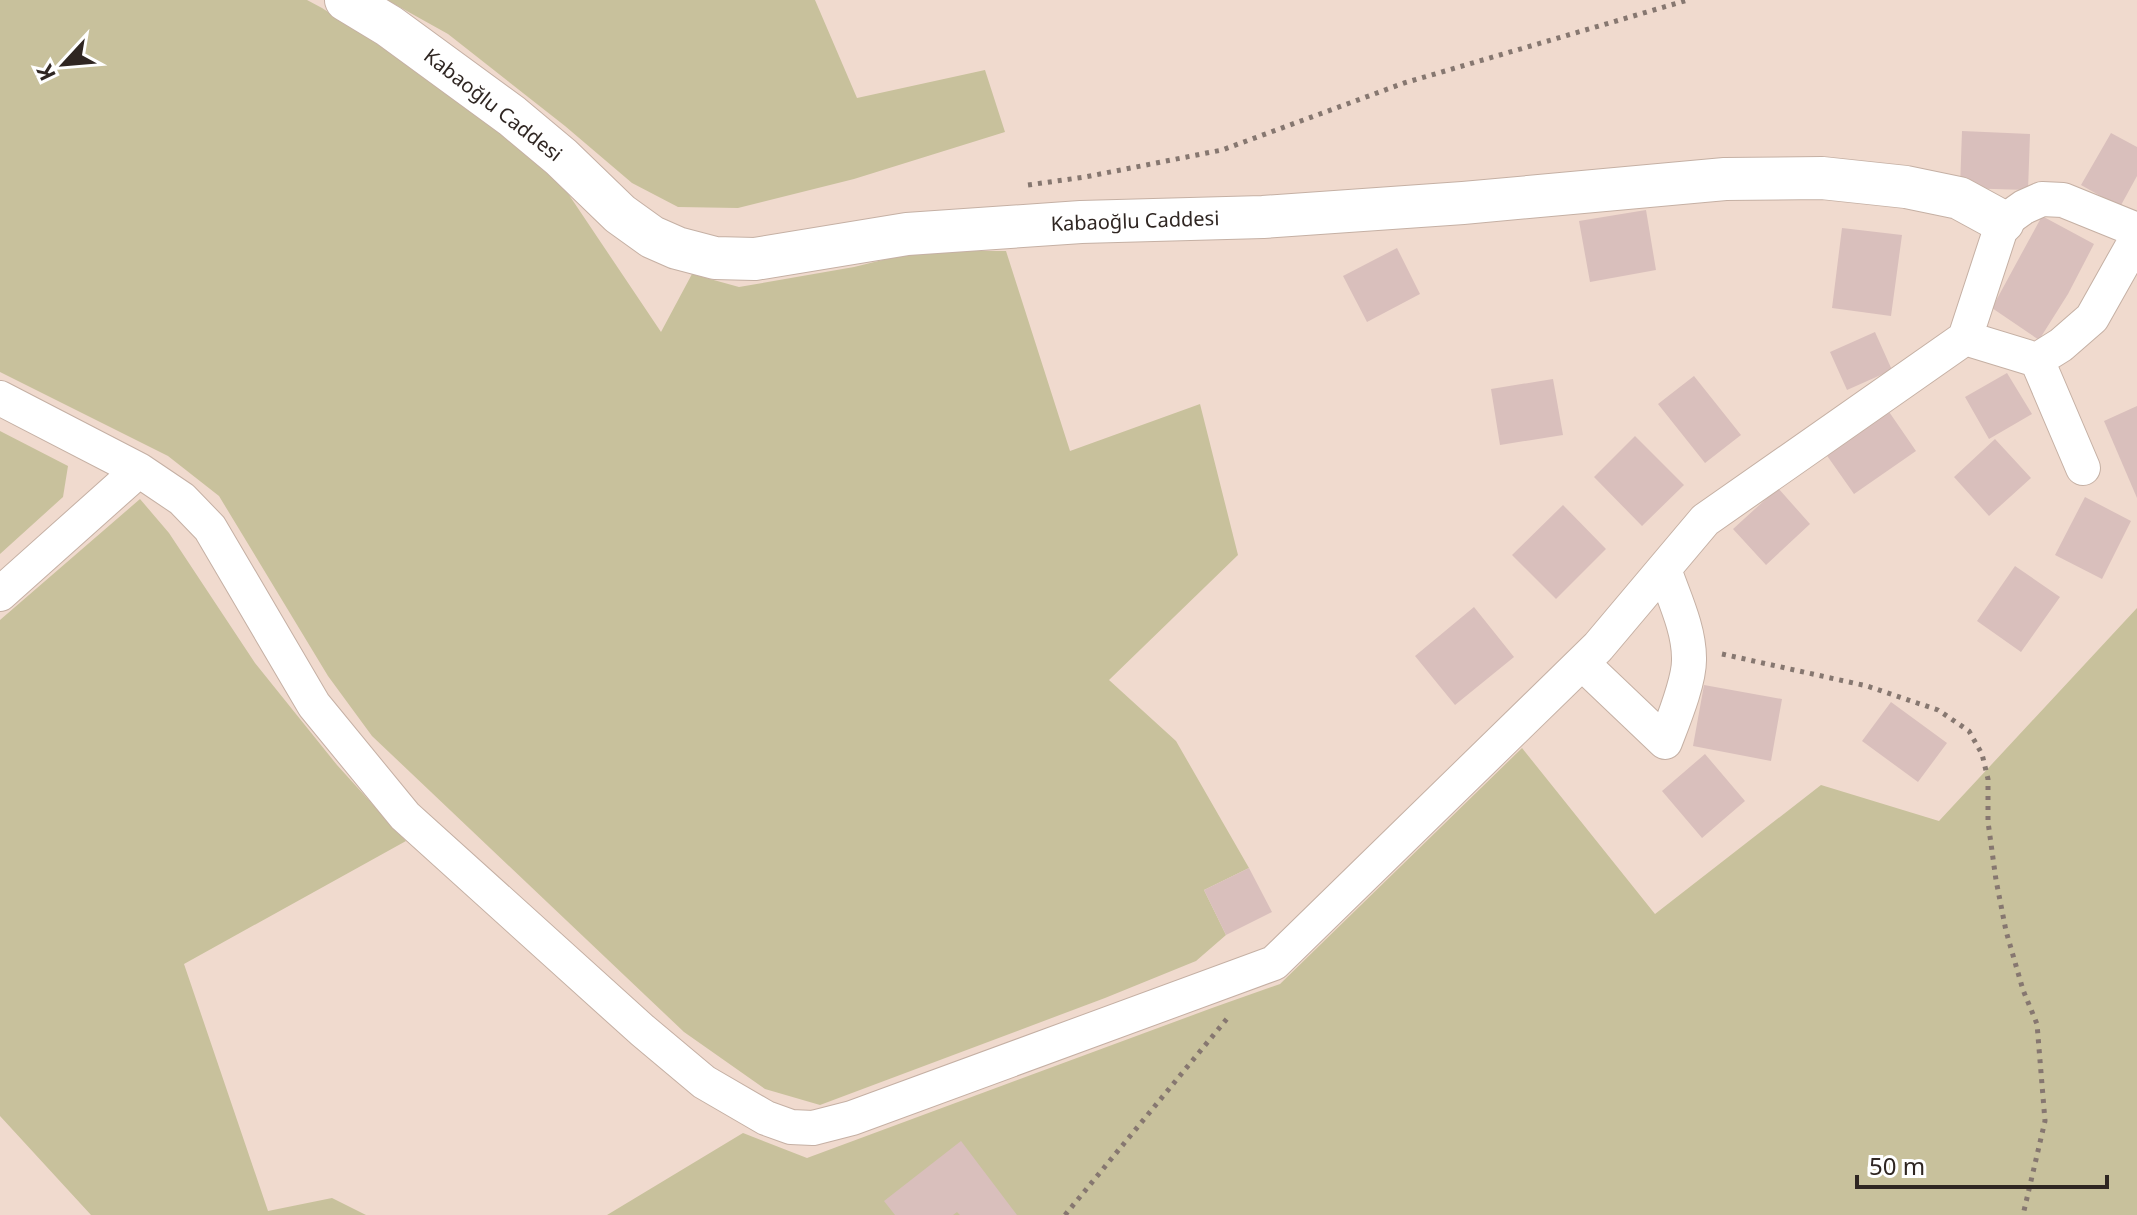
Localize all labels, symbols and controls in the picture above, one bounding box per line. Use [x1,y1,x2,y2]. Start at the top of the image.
north arrow [24,24,104,104]
street label: Kabaoğlu Caddesi [419,42,568,167]
text: K [28,60,62,86]
street label: Kabaoğlu Caddesi [1050,204,1220,237]
scale bar [1857,1139,2107,1189]
text: 50 m [1869,1149,1925,1182]

